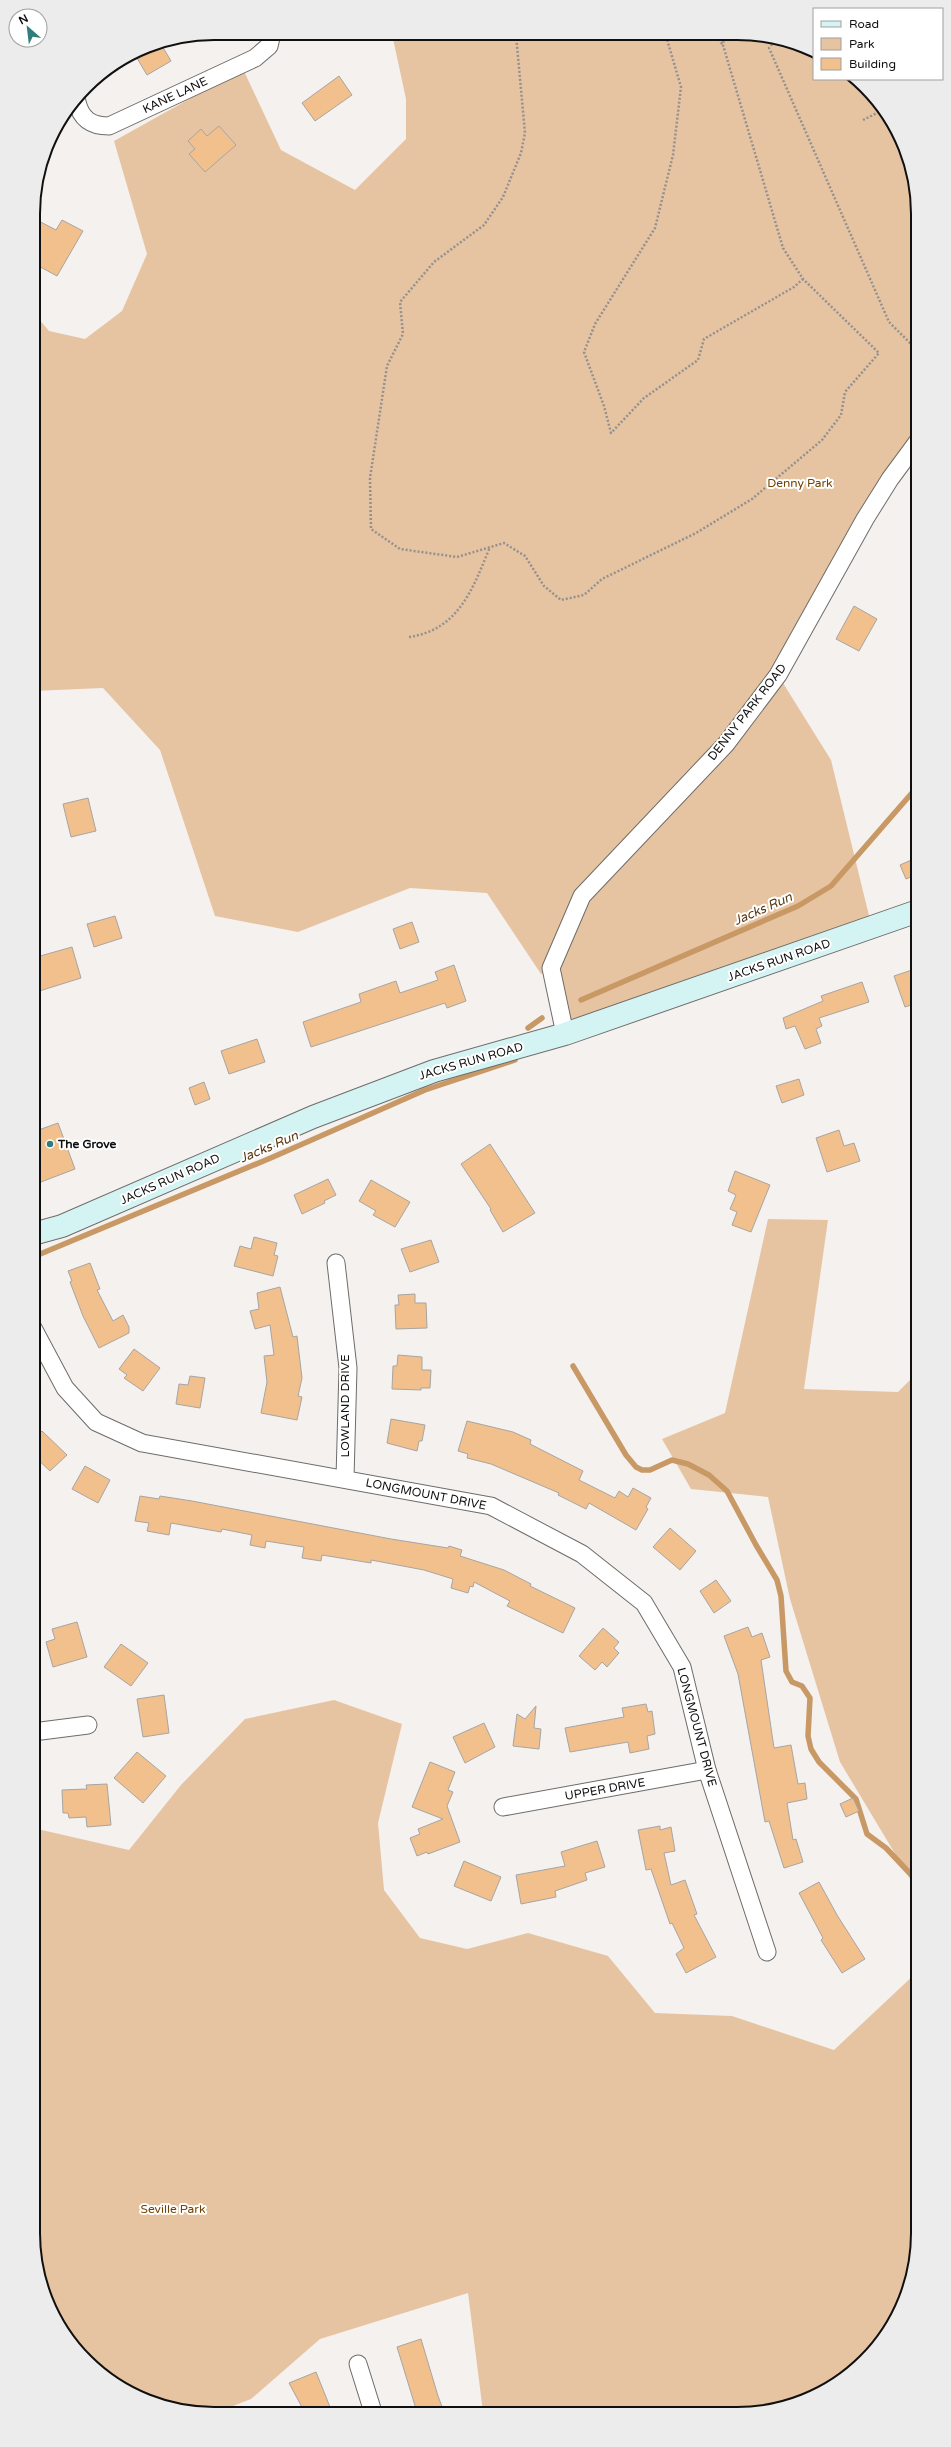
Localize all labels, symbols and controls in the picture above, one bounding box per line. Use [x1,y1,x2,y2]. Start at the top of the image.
north arrow [8,8,48,48]
legend [813,8,943,80]
text: N [17,12,30,27]
text: Road [849,17,879,31]
text: Park [849,37,875,51]
text: Building [849,57,896,71]
street label: KANE LANE [140,74,210,116]
park label: Denny Park [767,476,833,490]
street label: DENNY PARK ROAD [705,661,789,763]
water label: Jacks Run [731,889,796,929]
street label: JACKS RUN ROAD [726,936,832,984]
street label: JACKS RUN ROAD [417,1039,525,1083]
water label: Jacks Run [237,1127,302,1166]
place label: The Grove [57,1137,116,1151]
marker: The Grove [45,1139,55,1149]
street label: JACKS RUN ROAD [118,1151,222,1207]
street label: LOWLAND DRIVE [338,1354,352,1458]
street label: LONGMOUNT DRIVE [364,1475,488,1513]
street label: LONGMOUNT DRIVE [674,1666,720,1788]
street label: UPPER DRIVE [564,1775,647,1803]
park label: Seville Park [141,2202,206,2216]

